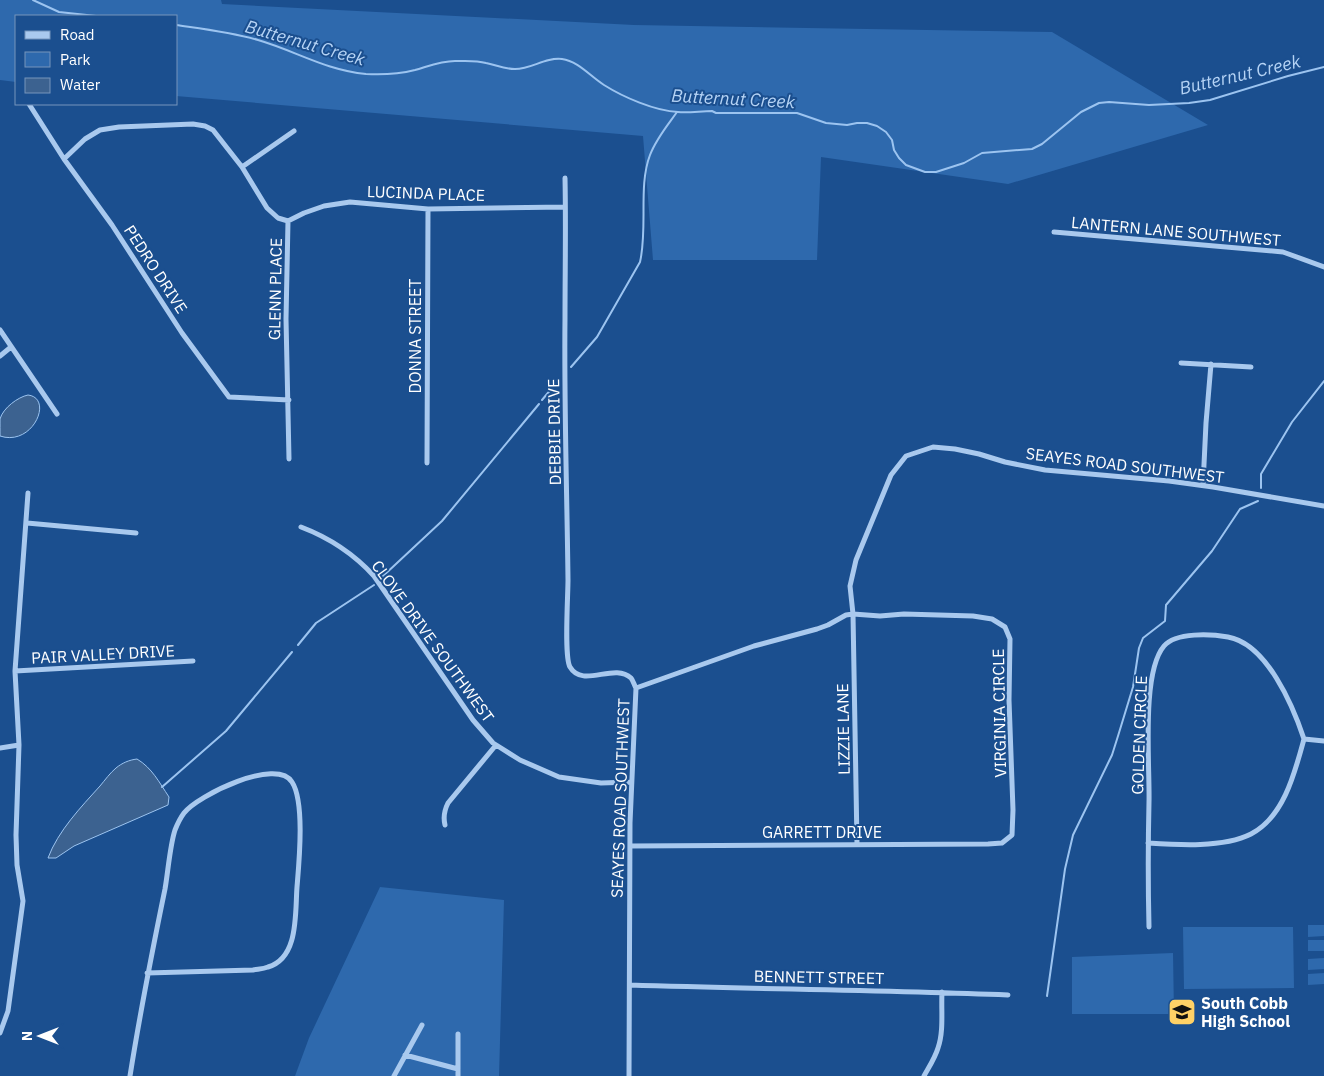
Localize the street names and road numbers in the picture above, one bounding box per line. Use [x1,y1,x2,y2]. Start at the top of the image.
street label: LUCINDA PLACE [367,181,485,205]
street label: LANTERN LANE SOUTHWEST [1070,212,1282,250]
street label: PEDRO DRIVE [120,221,192,317]
street label: GLENN PLACE [264,238,286,340]
street label: DONNA STREET [405,278,425,394]
street label: DEBBIE DRIVE [543,378,565,486]
street label: SEAYES ROAD SOUTHWEST [1025,443,1225,487]
street label: CLOVE DRIVE SOUTHWEST [367,556,499,726]
street label: PAIR VALLEY DRIVE [31,640,175,668]
street label: VIRGINIA CIRCLE [988,648,1010,778]
street label: GOLDEN CIRCLE [1127,675,1151,795]
street label: LIZZIE LANE [832,683,854,775]
street label: SEAYES ROAD SOUTHWEST [607,698,633,898]
street label: GARRETT DRIVE [762,822,882,842]
street label: BENNETT STREET [754,966,884,988]

